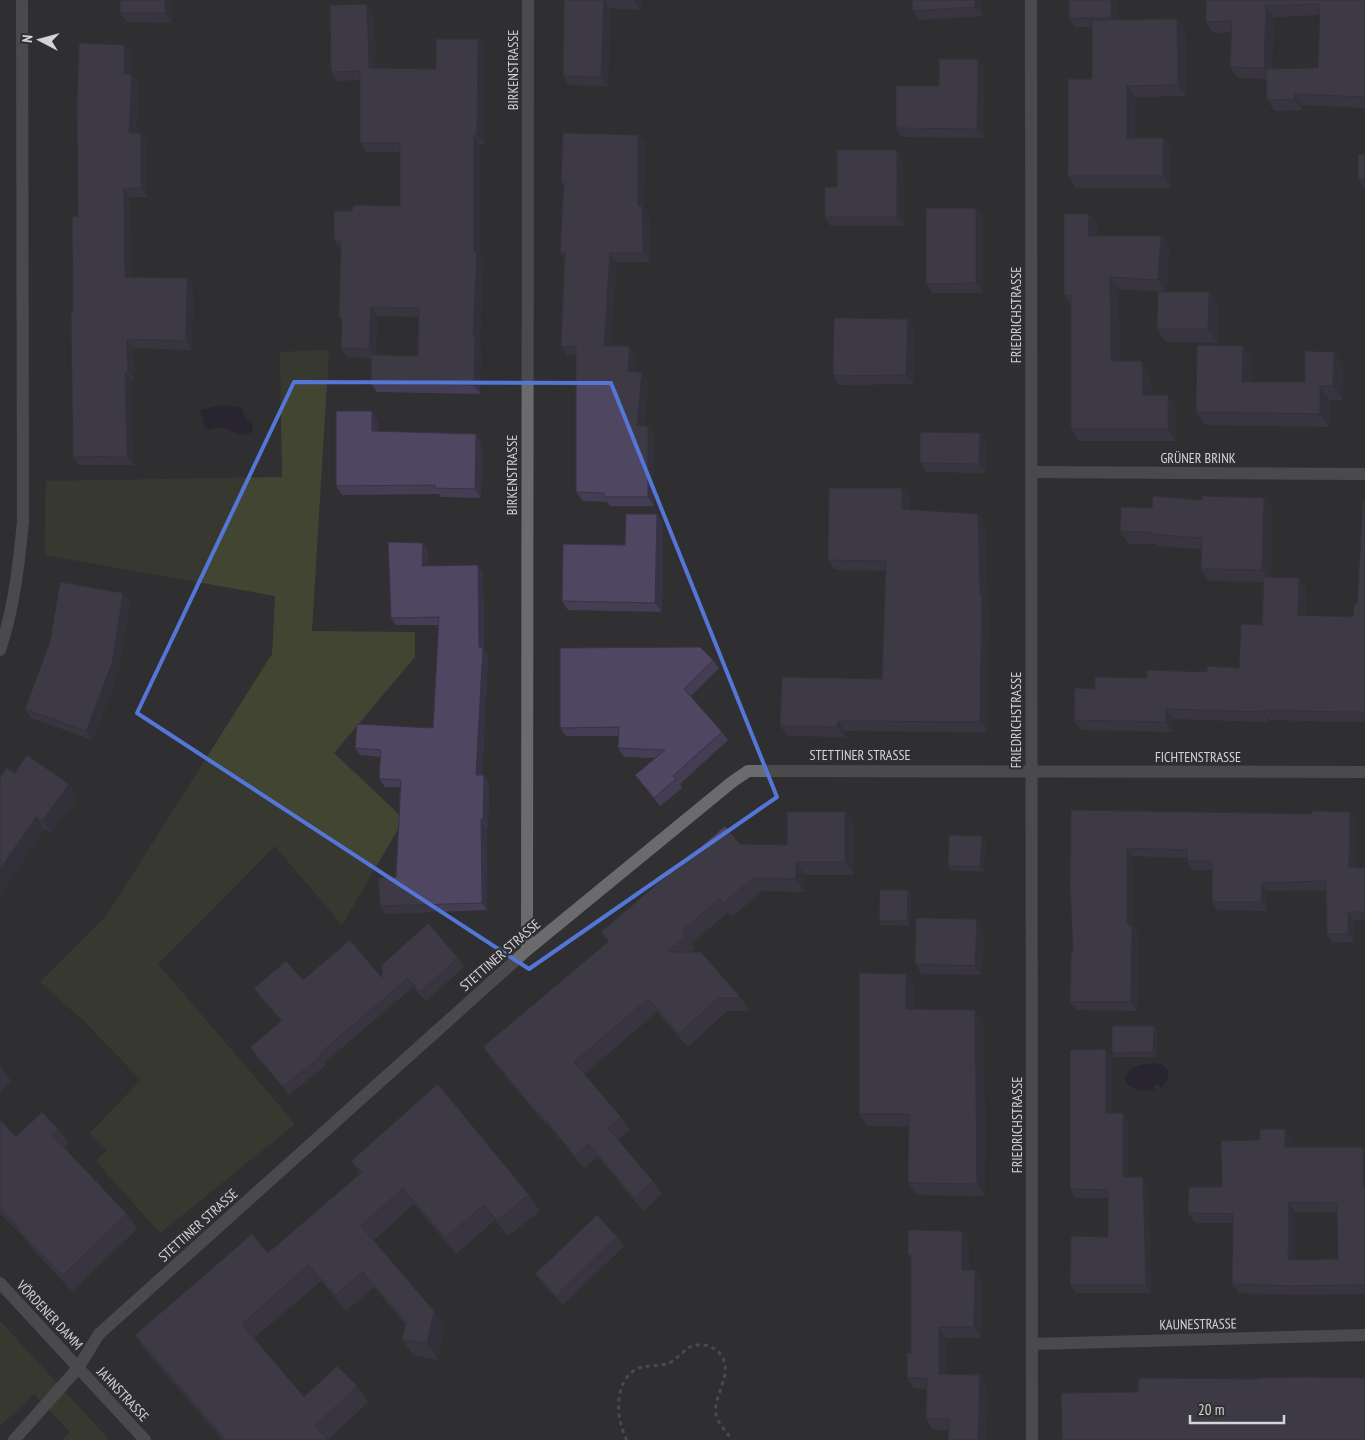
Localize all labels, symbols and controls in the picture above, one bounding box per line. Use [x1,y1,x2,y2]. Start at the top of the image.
north arrow [15,15,65,65]
street label: BIRKENSTRASSE [504,30,522,110]
text: N [18,34,36,43]
street label: FRIEDRICHSTRASSE [1007,267,1025,363]
street label: BIRKENSTRASSE [503,435,521,515]
street label: GRÜNER BRINK [1160,449,1236,467]
street label: FRIEDRICHSTRASSE [1007,672,1025,768]
street label: STETTINER STRASSE [810,746,910,764]
street label: FICHTENSTRASSE [1155,748,1241,766]
street label: STETTINER STRASSE [456,915,544,995]
street label: FRIEDRICHSTRASSE [1008,1077,1026,1173]
street label: STETTINER STRASSE [155,1185,241,1265]
street label: VÖRDENER DAMM [12,1276,87,1354]
street label: KAUNESTRASSE [1159,1314,1237,1334]
street label: JAHNSTRASSE [92,1362,153,1425]
scale bar [1190,1392,1284,1424]
text: 20 m [1198,1400,1224,1419]

